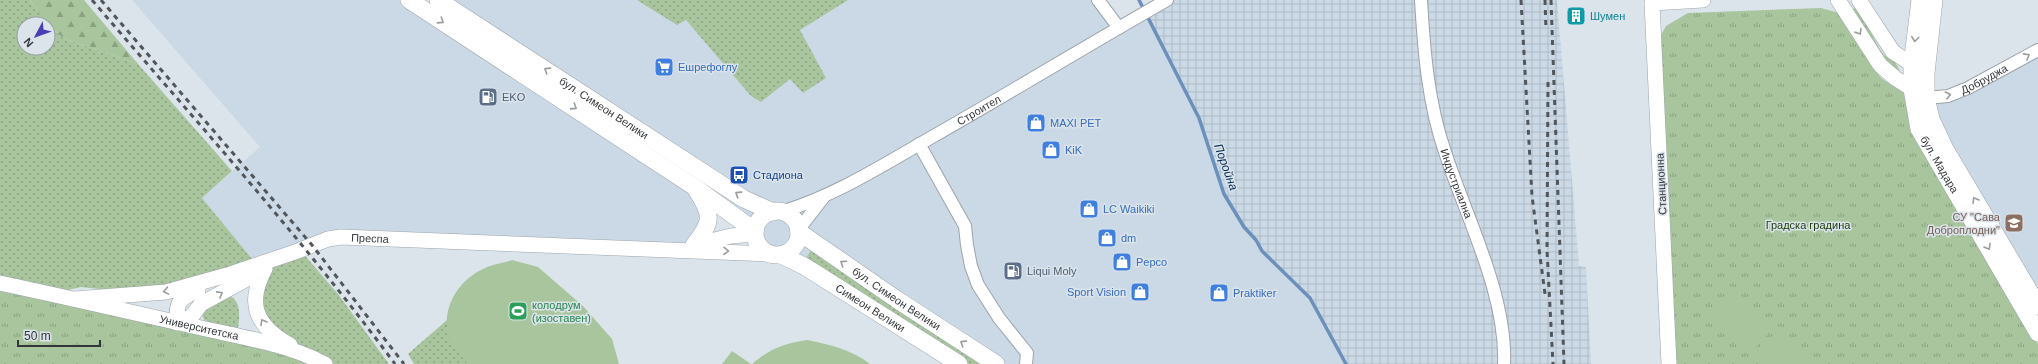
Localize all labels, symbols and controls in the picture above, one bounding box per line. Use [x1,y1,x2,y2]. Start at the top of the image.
building icon: Шумен [1565,5,1587,27]
place label: Шумен [1590,10,1625,22]
north arrow [16,16,56,56]
one-way arrow [437,16,444,23]
one-way arrow [1855,28,1862,35]
text: N [21,36,36,49]
one-way arrow [1911,36,1920,42]
one-way arrow [2022,53,2030,61]
supermarket icon: Ешрефоглу [653,56,675,78]
place label: Ешрефоглу [678,61,738,73]
street label: Добруджа [1959,61,2010,96]
one-way arrow [544,67,551,75]
street label: бул. Симеон Велики [557,75,651,141]
fuel station icon: EKO [477,86,499,108]
place label: EKO [502,91,526,103]
one-way arrow [1944,92,1951,100]
street label: Строител [955,93,1003,127]
one-way arrow [570,102,577,110]
shop icon: MAXI PET [1025,112,1047,134]
place label: MAXI PET [1050,117,1102,129]
street label: бул. Мадара [1918,134,1961,196]
shop icon: KiK [1040,139,1062,161]
water label: Поройна [1211,142,1241,193]
place label: KiK [1065,144,1083,156]
street label: Индустриална [1438,147,1475,221]
street label: Станционна [1653,152,1669,215]
bus stop icon: Стадиона [728,164,750,186]
place label: Стадиона [753,169,804,181]
one-way arrow [735,192,742,199]
one-way arrow [1973,197,1980,204]
shop icon: LC Waikiki [1078,198,1100,220]
place label: LC Waikiki [1103,203,1155,215]
place label: СУ "Сава Доброплодни" [1927,211,2001,236]
school or university icon: СУ "Сава Доброплодни" [2003,212,2025,234]
park label: Градска градина [1766,219,1851,231]
shop icon: dm [1096,227,1118,249]
street label: Преспа [351,231,390,245]
place label: dm [1121,232,1136,244]
one-way arrow [1983,243,1990,250]
one-way arrow [723,247,729,256]
shop icon: Pepco [1111,251,1133,273]
place label: Pepco [1136,256,1167,268]
one-way arrow [840,260,847,268]
fuel station icon: Liqui Moly [1002,260,1024,282]
street label: бул. Симеон Велики [850,265,944,333]
place label: Liqui Moly [1027,265,1077,277]
street label: Симеон Велики [833,281,907,335]
shop icon: Sport Vision [1129,281,1151,303]
shop icon: Praktiker [1208,282,1230,304]
place label: Sport Vision [1067,286,1126,298]
one-way arrow [163,287,169,295]
place label: Praktiker [1233,287,1277,299]
one-way arrow [216,291,223,298]
place label: колодрум (изоставен) [532,299,591,324]
sports icon: колодрум (изоставен) [507,300,529,322]
street label: Университетска [158,313,241,342]
one-way arrow [260,319,267,326]
scale bar [18,322,100,348]
text: 50 m [24,329,51,343]
one-way arrow [960,340,967,348]

